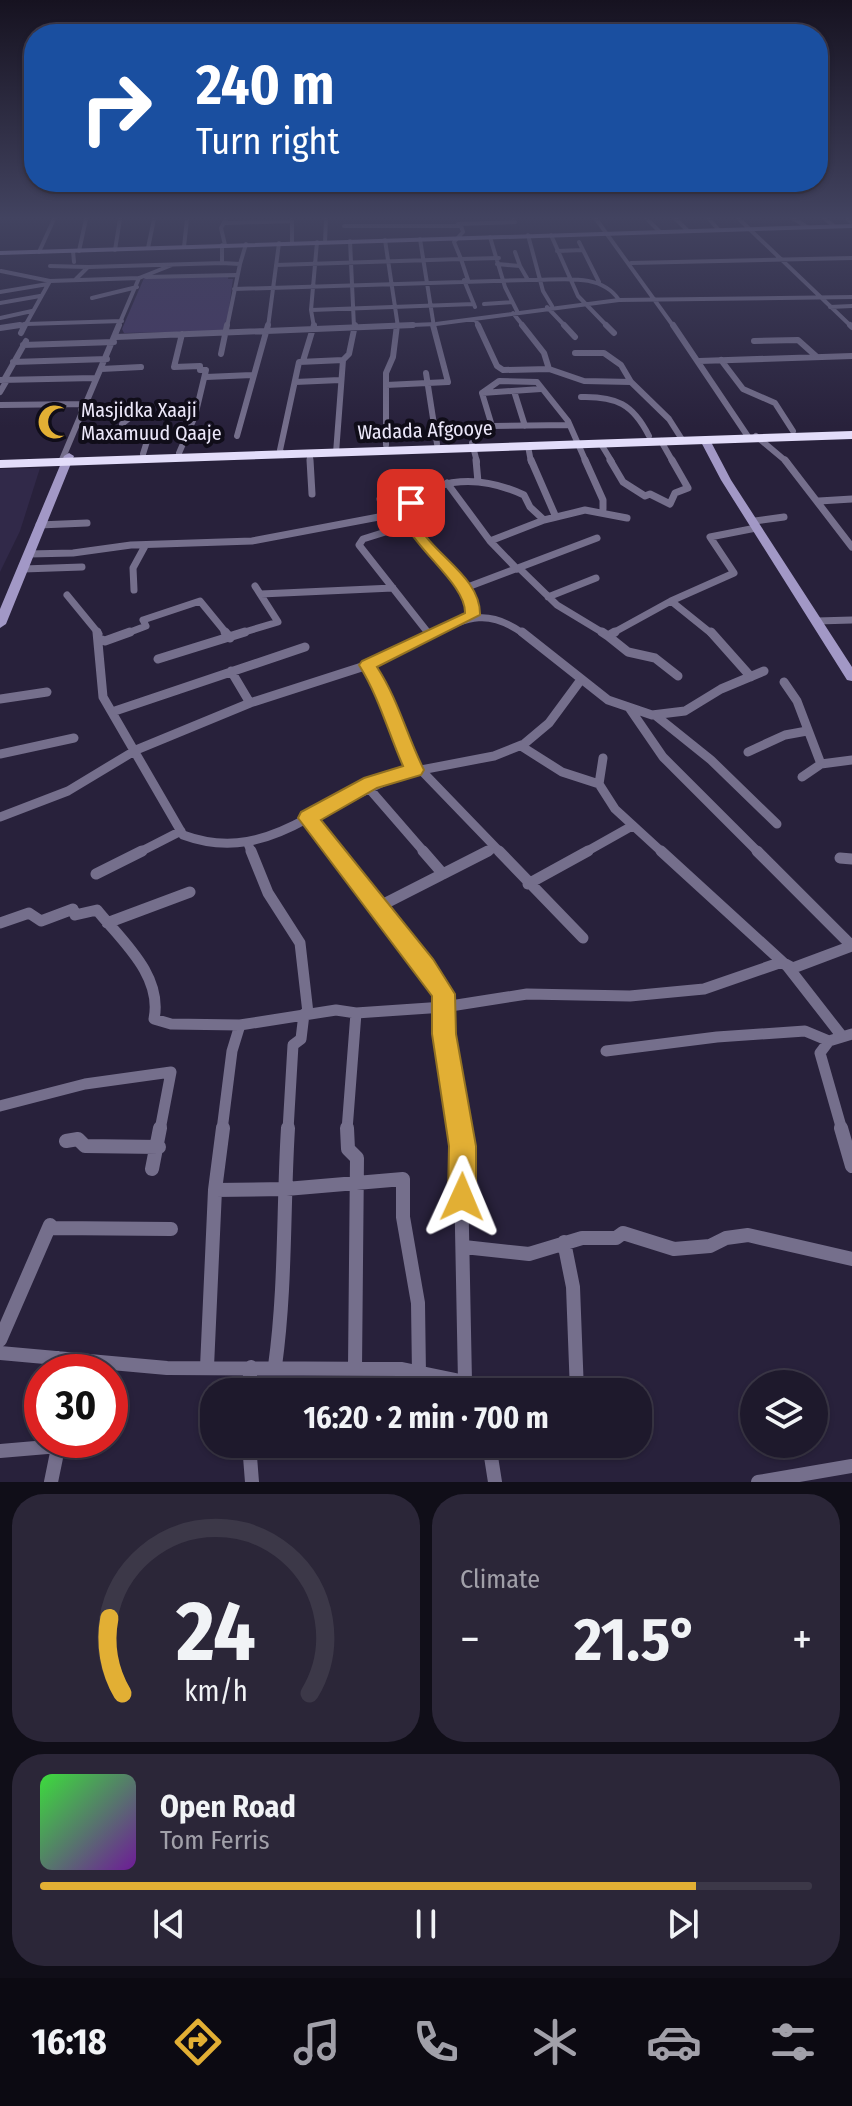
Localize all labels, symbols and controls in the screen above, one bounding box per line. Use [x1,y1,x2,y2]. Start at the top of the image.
text: 240 m [196,52,335,119]
icon: right [64,56,168,160]
text: Turn right [196,120,339,164]
place label: Masjidka Xaaji Maxamuud Qaaje [81,398,222,445]
mosque icon: Masjidka Xaaji Maxamuud Qaaje [36,403,74,441]
street label: Wadada Afgooye [357,416,493,444]
pin [377,469,445,537]
icon: arrive [389,481,433,525]
position arrow [420,1155,504,1239]
speed limit sign: 30 [24,1354,128,1458]
map controls [740,1370,828,1458]
button: layers [740,1370,828,1458]
text: 16:20 · 2 min · 700 m [303,1400,549,1436]
text: Climate [460,1564,540,1595]
text: 24 [175,1582,256,1682]
text: 21.5° [574,1604,698,1676]
text: − [460,1613,480,1666]
text: + [792,1613,812,1666]
text: km/h [184,1674,248,1709]
text: Open Road [160,1789,296,1825]
text: Tom Ferris [160,1825,270,1856]
icon: previous [147,1902,191,1946]
icon: pause [404,1902,448,1946]
icon: next [661,1902,705,1946]
icon: directions [170,2014,226,2070]
icon: music [289,2014,345,2070]
icon: phone [408,2014,464,2070]
icon: climate [527,2014,583,2070]
icon: car [646,2014,702,2070]
icon: filters [765,2014,821,2070]
text: 16:18 [31,2020,107,2064]

